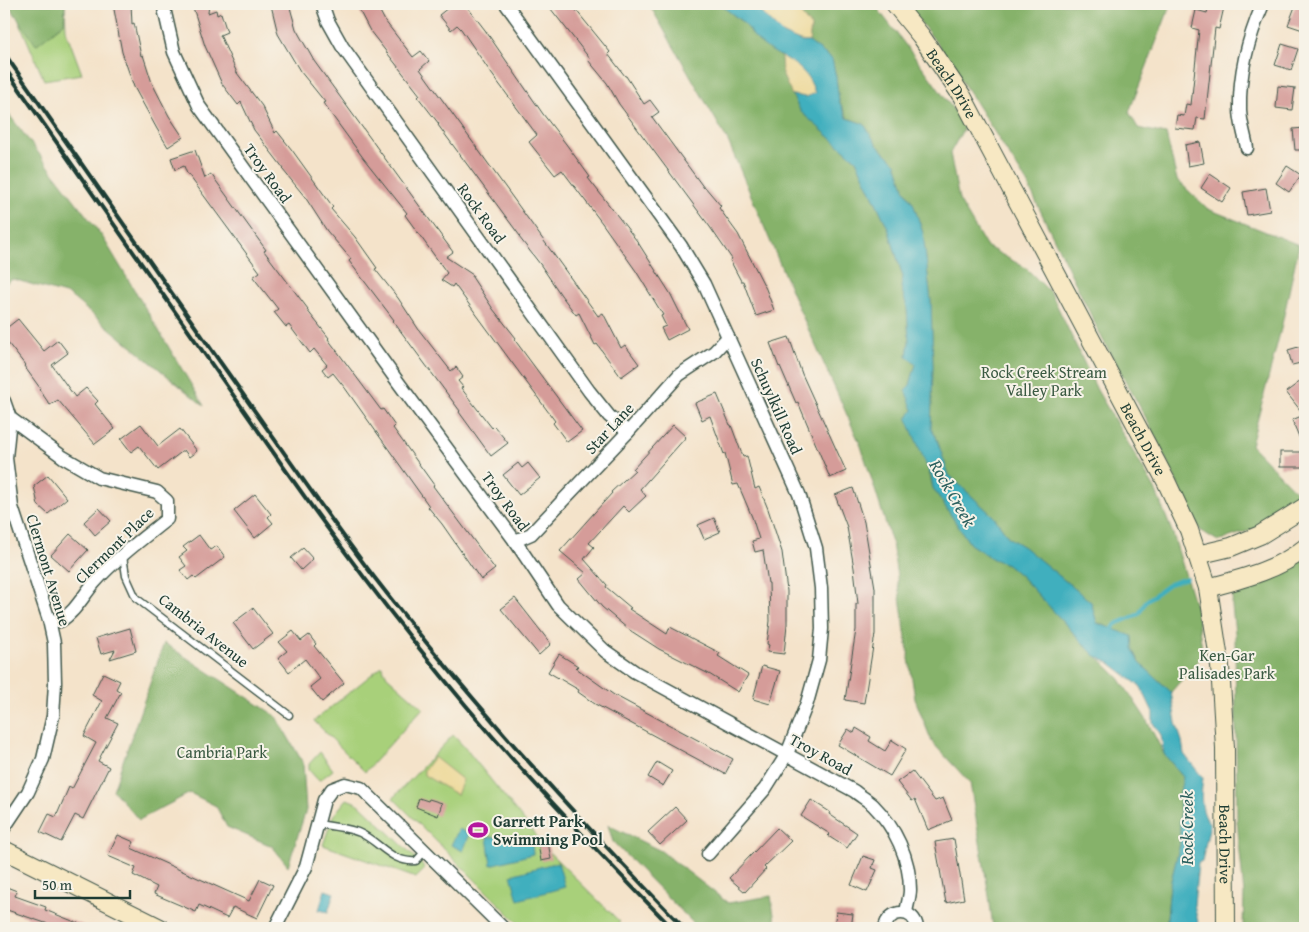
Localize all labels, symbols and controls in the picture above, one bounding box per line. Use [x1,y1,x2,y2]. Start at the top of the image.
street label: Beach Drive [921,43,984,123]
street label: Troy Road [238,138,298,208]
street label: Rock Road [452,178,512,248]
street label: Schuylkill Road [745,354,809,459]
park label: Rock Creek Stream Valley Park [981,360,1107,402]
street label: Star Lane [579,397,639,459]
street label: Beach Drive [1115,398,1173,480]
water label: Rock Creek [922,453,984,532]
street label: Troy Road [476,466,536,536]
street label: Clermont Place [69,501,159,589]
street label: Clermont Avenue [21,511,77,629]
street label: Cambria Avenue [154,587,254,673]
park label: Ken-Gar Palisades Park [1179,643,1276,685]
street label: Troy Road [785,727,857,781]
park label: Cambria Park [177,740,268,764]
water label: Rock Creek [1173,790,1200,866]
street label: Beach Drive [1213,804,1238,884]
place label: Garrett Park Swimming Pool [493,809,603,851]
sports icon: Garrett Park Swimming Pool [467,819,489,841]
scale bar [35,867,130,899]
text: 50 m [42,874,73,895]

